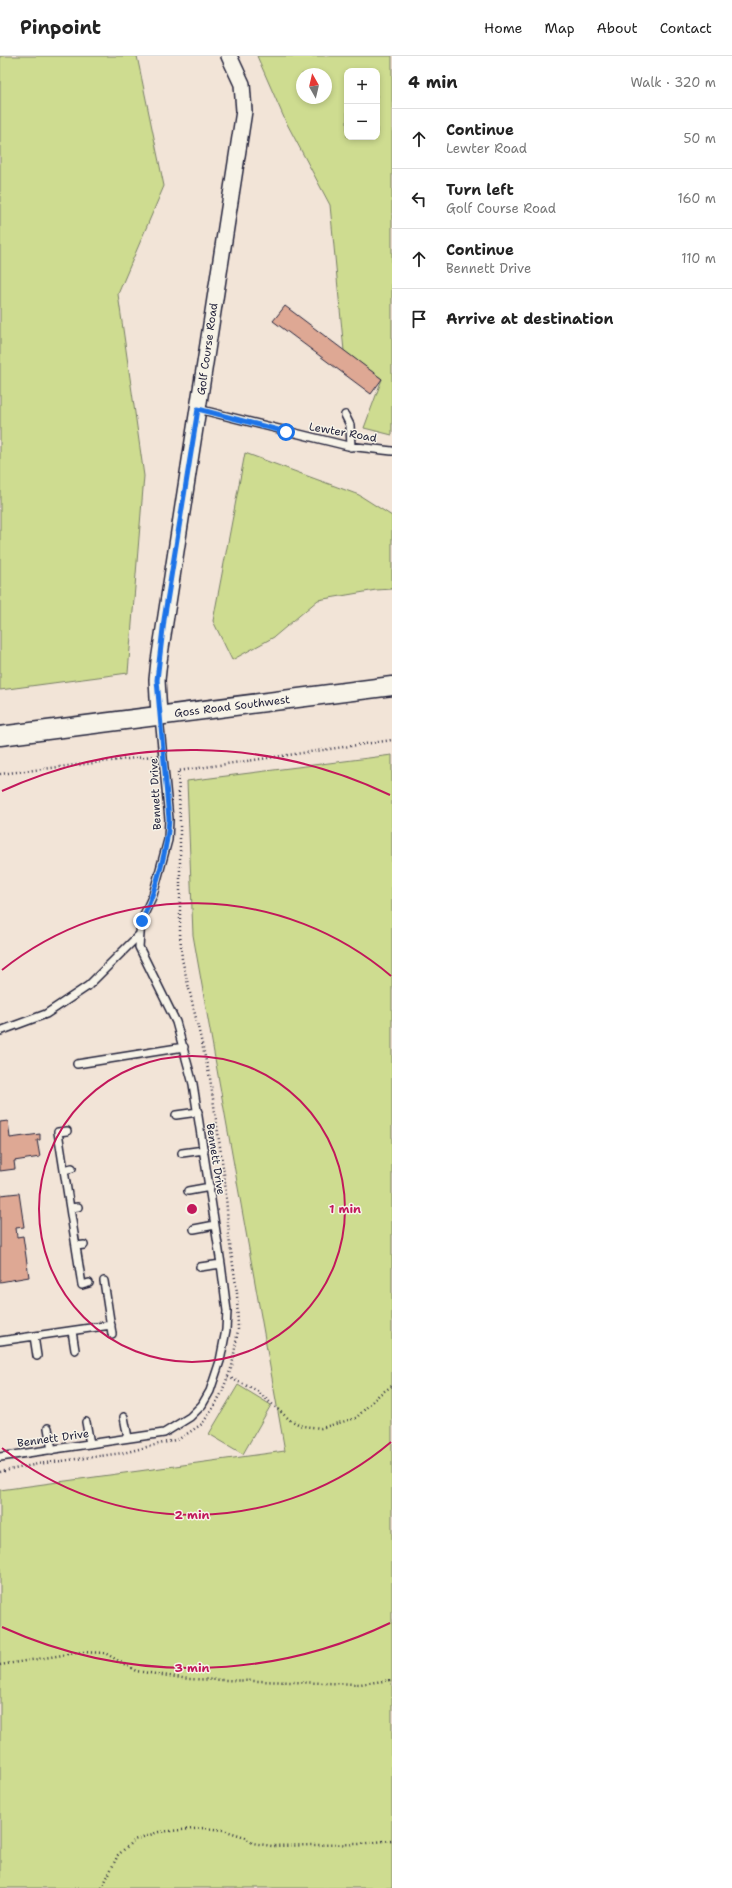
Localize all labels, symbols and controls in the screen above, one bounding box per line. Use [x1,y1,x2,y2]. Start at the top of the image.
text: Pinpoint [20,15,101,40]
text: Home [484,19,523,37]
text: Map [545,19,575,37]
text: About [597,19,638,37]
text: Contact [660,19,712,37]
north arrow [296,68,332,104]
map controls [344,68,380,140]
button: + [344,68,380,104]
text: 4 min [408,71,458,93]
text: Walk · 320 m [630,74,716,91]
button: − [344,104,380,140]
text: Continue [446,120,514,140]
icon: ahead [408,128,430,150]
text: 50 m [683,130,716,147]
text: Lewter Road [446,140,527,157]
text: Turn left [446,180,514,200]
icon: left [408,188,430,210]
text: 160 m [678,190,716,207]
text: Golf Course Road [446,200,556,217]
text: Continue [446,240,514,260]
icon: ahead [408,248,430,270]
text: 110 m [681,250,716,267]
text: Bennett Drive [446,260,531,277]
street label: Golf Course Road [194,302,221,396]
icon: arrive [408,308,430,330]
text: Arrive at destination [446,309,614,329]
street label: Lewter Road [308,419,378,446]
route start [277,423,295,441]
street label: Goss Road Southwest [173,692,291,721]
street label: Bennett Drive [146,758,165,830]
route end [133,912,151,930]
street label: Bennett Drive [202,1122,229,1196]
text: 1 min [329,1201,361,1217]
centre of rings [185,1202,199,1216]
street label: Bennett Drive [16,1426,90,1451]
text: 2 min [175,1507,210,1523]
text: 3 min [175,1660,210,1676]

